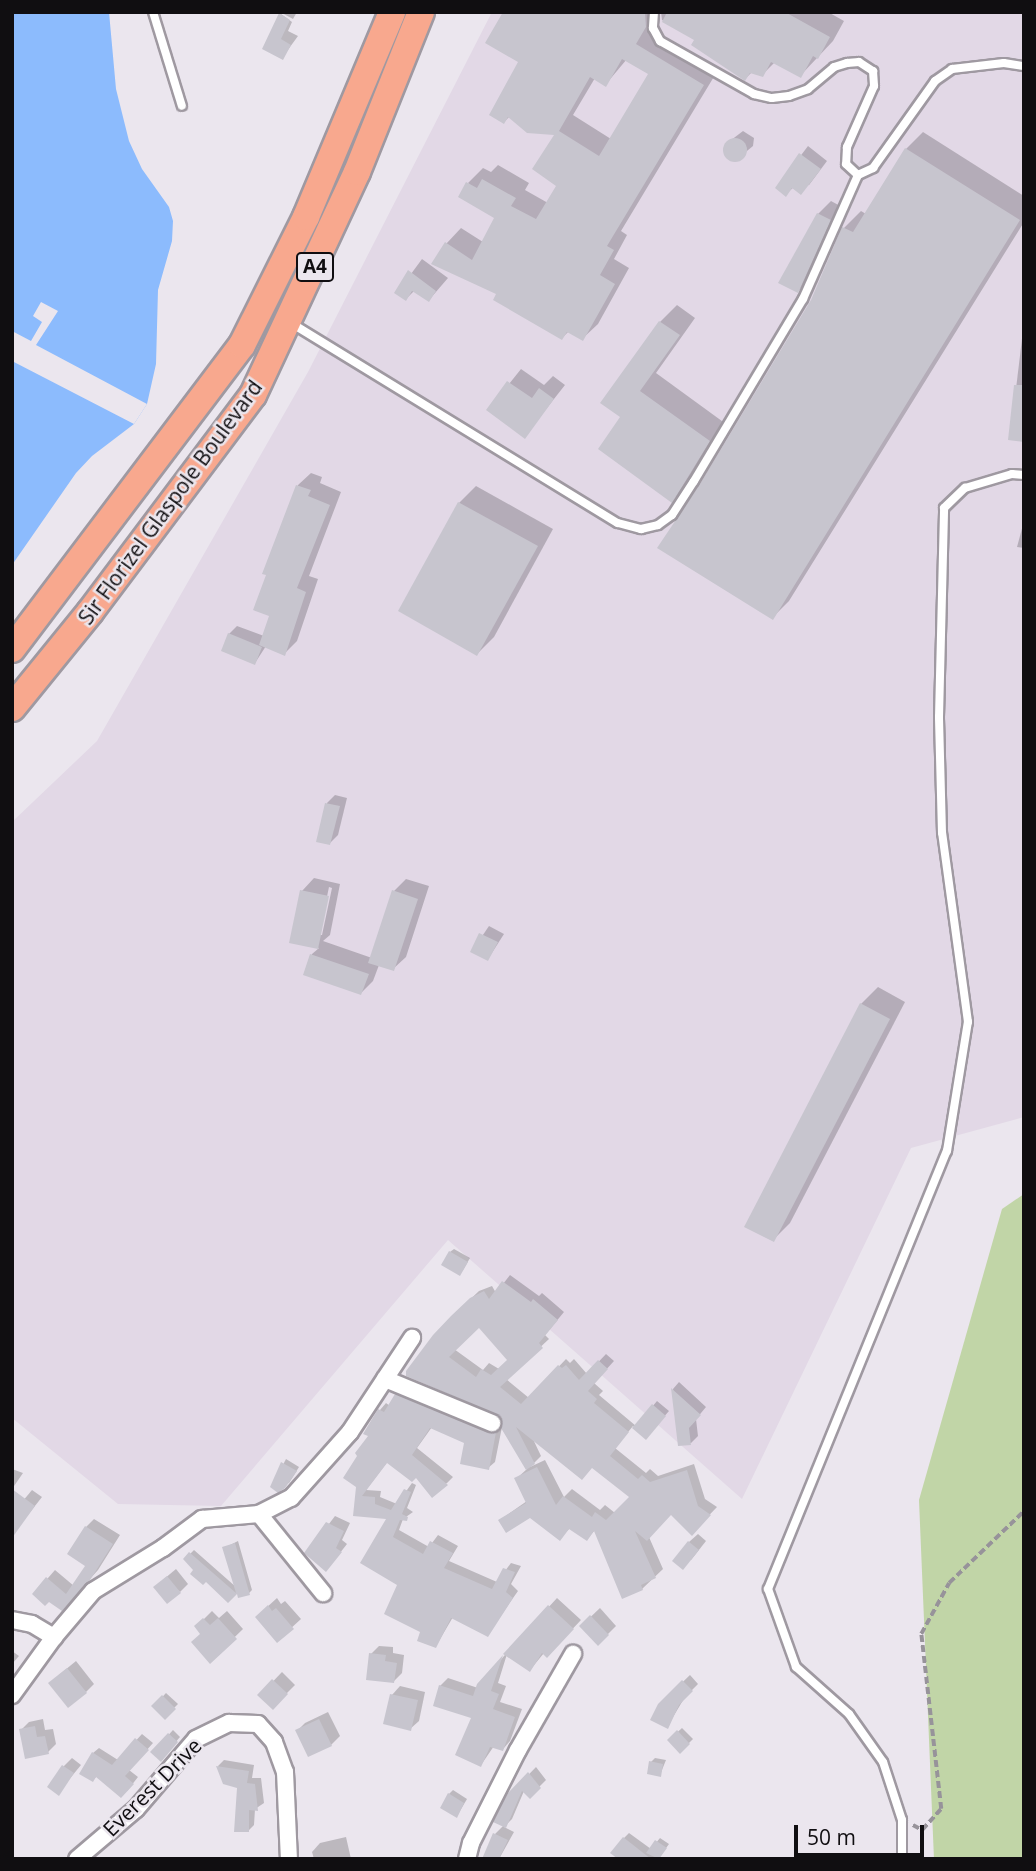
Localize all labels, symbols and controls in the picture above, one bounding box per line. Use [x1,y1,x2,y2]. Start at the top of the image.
road number: A4 [296,252,334,282]
street label: Sir Florizel Glaspole Boulevard [73,375,267,629]
street label: Everest Drive [98,1733,206,1841]
scale bar [798,1812,928,1856]
text: 50 m [807,1823,856,1851]

